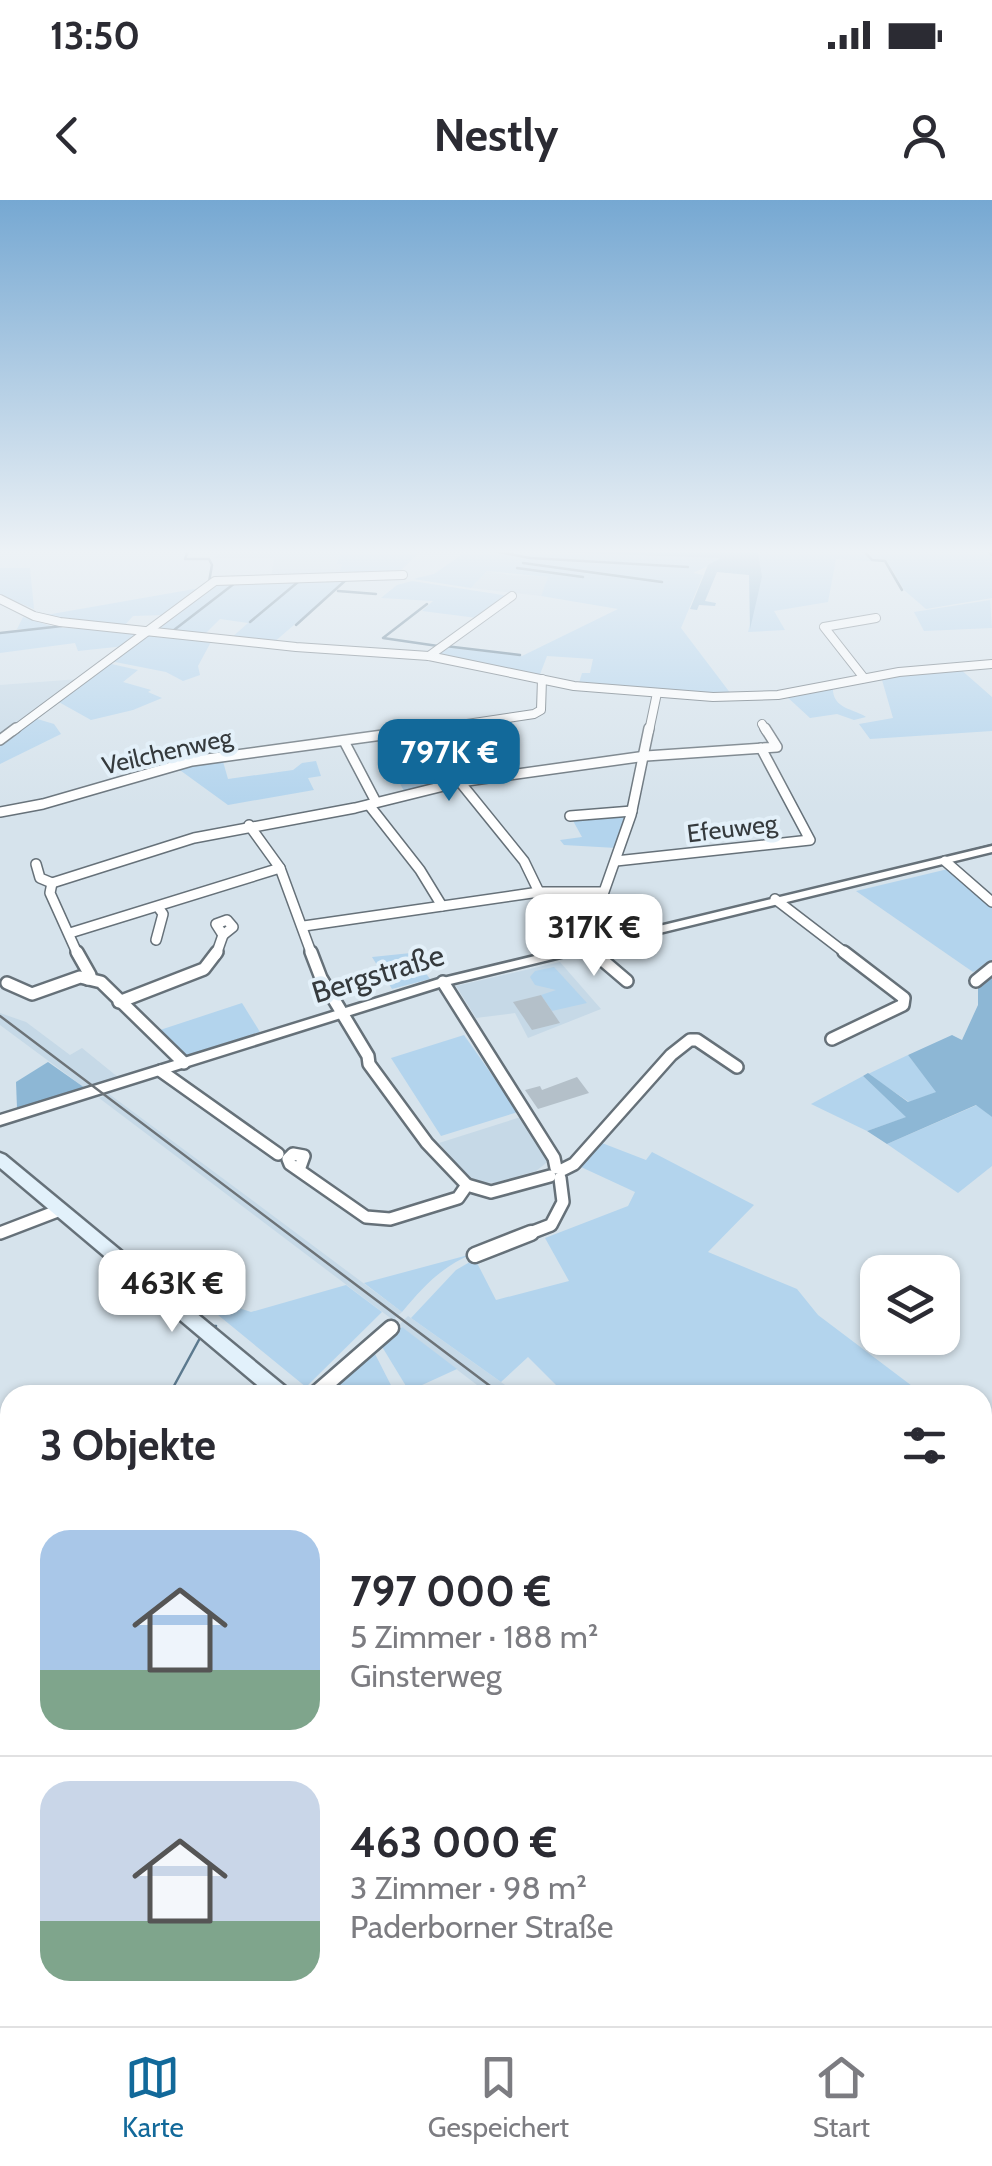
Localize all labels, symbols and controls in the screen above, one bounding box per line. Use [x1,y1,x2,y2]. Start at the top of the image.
text: 13:50 [50,12,140,59]
icon: back [40,108,95,163]
text: Nestly [434,108,558,162]
icon: person [897,108,952,163]
pin: 797K € [368,719,530,804]
street label: Veilchenweg [99,721,235,781]
text: 797K € [400,732,498,771]
street label: Efeuweg [685,808,779,848]
pin: 317K € [513,894,675,979]
text: 317K € [547,907,641,946]
street label: Bergstraße [307,936,448,1011]
pin: 463K € [91,1250,253,1335]
map controls [860,1255,960,1355]
button: layers [860,1255,960,1355]
text: 463K € [121,1263,223,1302]
icon: filters [897,1418,952,1473]
text: 3 Objekte [40,1419,216,1471]
text: 797 000 € [350,1565,551,1617]
icon: home [120,1570,240,1690]
text: 5 Zimmer · 188 m² [350,1617,598,1656]
text: Ginsterweg [350,1656,502,1695]
text: 463 000 € [350,1816,557,1868]
icon: home [120,1821,240,1941]
text: 3 Zimmer · 98 m² [350,1868,587,1907]
text: Paderborner Straße [350,1907,613,1946]
tab: Karte [122,2050,184,2144]
tab: Gespeichert [428,2050,569,2144]
tab: Start [813,2050,870,2144]

